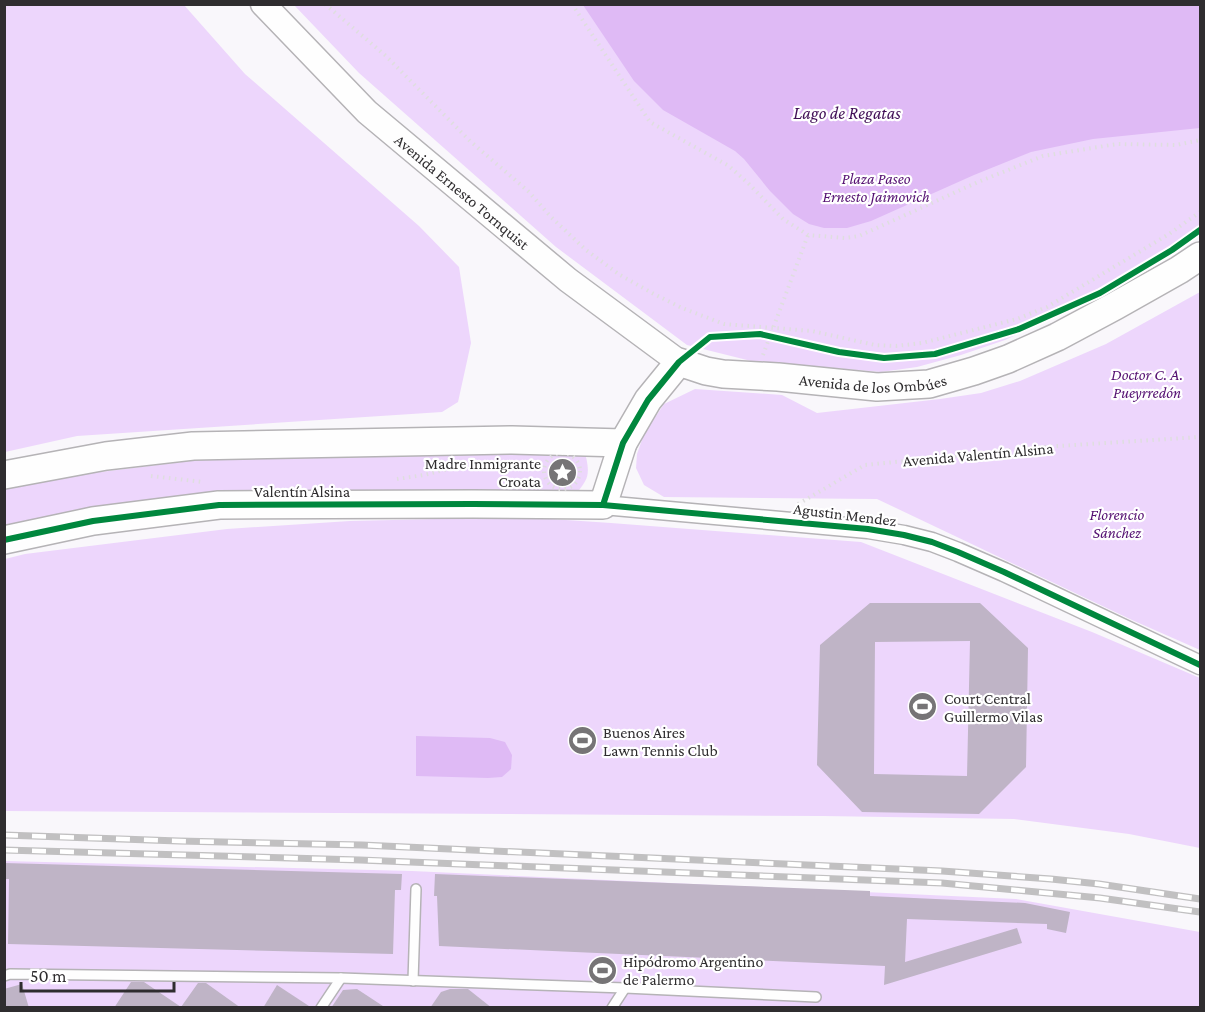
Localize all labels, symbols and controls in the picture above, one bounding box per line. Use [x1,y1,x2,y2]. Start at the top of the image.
water label: Lago de Regatas [793,103,901,123]
street label: Avenida Ernesto Tornquist [391,131,533,253]
park label: Plaza Paseo Ernesto Jaimovich [822,170,930,206]
park label: Doctor C. A. Pueyrredón [1111,366,1183,402]
street label: Avenida de los Ombúes [798,371,949,396]
street label: Avenida Valentín Alsina [902,439,1055,470]
place label: Madre Inmigrante Croata [425,455,542,490]
place icon: Madre Inmigrante Croata [546,456,578,488]
street label: Valentín Alsina [254,483,351,500]
street label: Agustin Mendez [792,500,898,530]
park label: Florencio Sánchez [1090,506,1145,541]
place label: Court Central Guillermo Vilas [944,690,1043,725]
sports icon: Court Central Guillermo Vilas [907,691,939,723]
place label: Buenos Aires Lawn Tennis Club [603,724,718,759]
sports icon: Buenos Aires Lawn Tennis Club [566,725,598,757]
place label: Hipódromo Argentino de Palermo [623,953,763,988]
sports icon: Hipódromo Argentino de Palermo [586,954,618,986]
scale bar [21,955,174,993]
text: 50 m [30,966,67,986]

